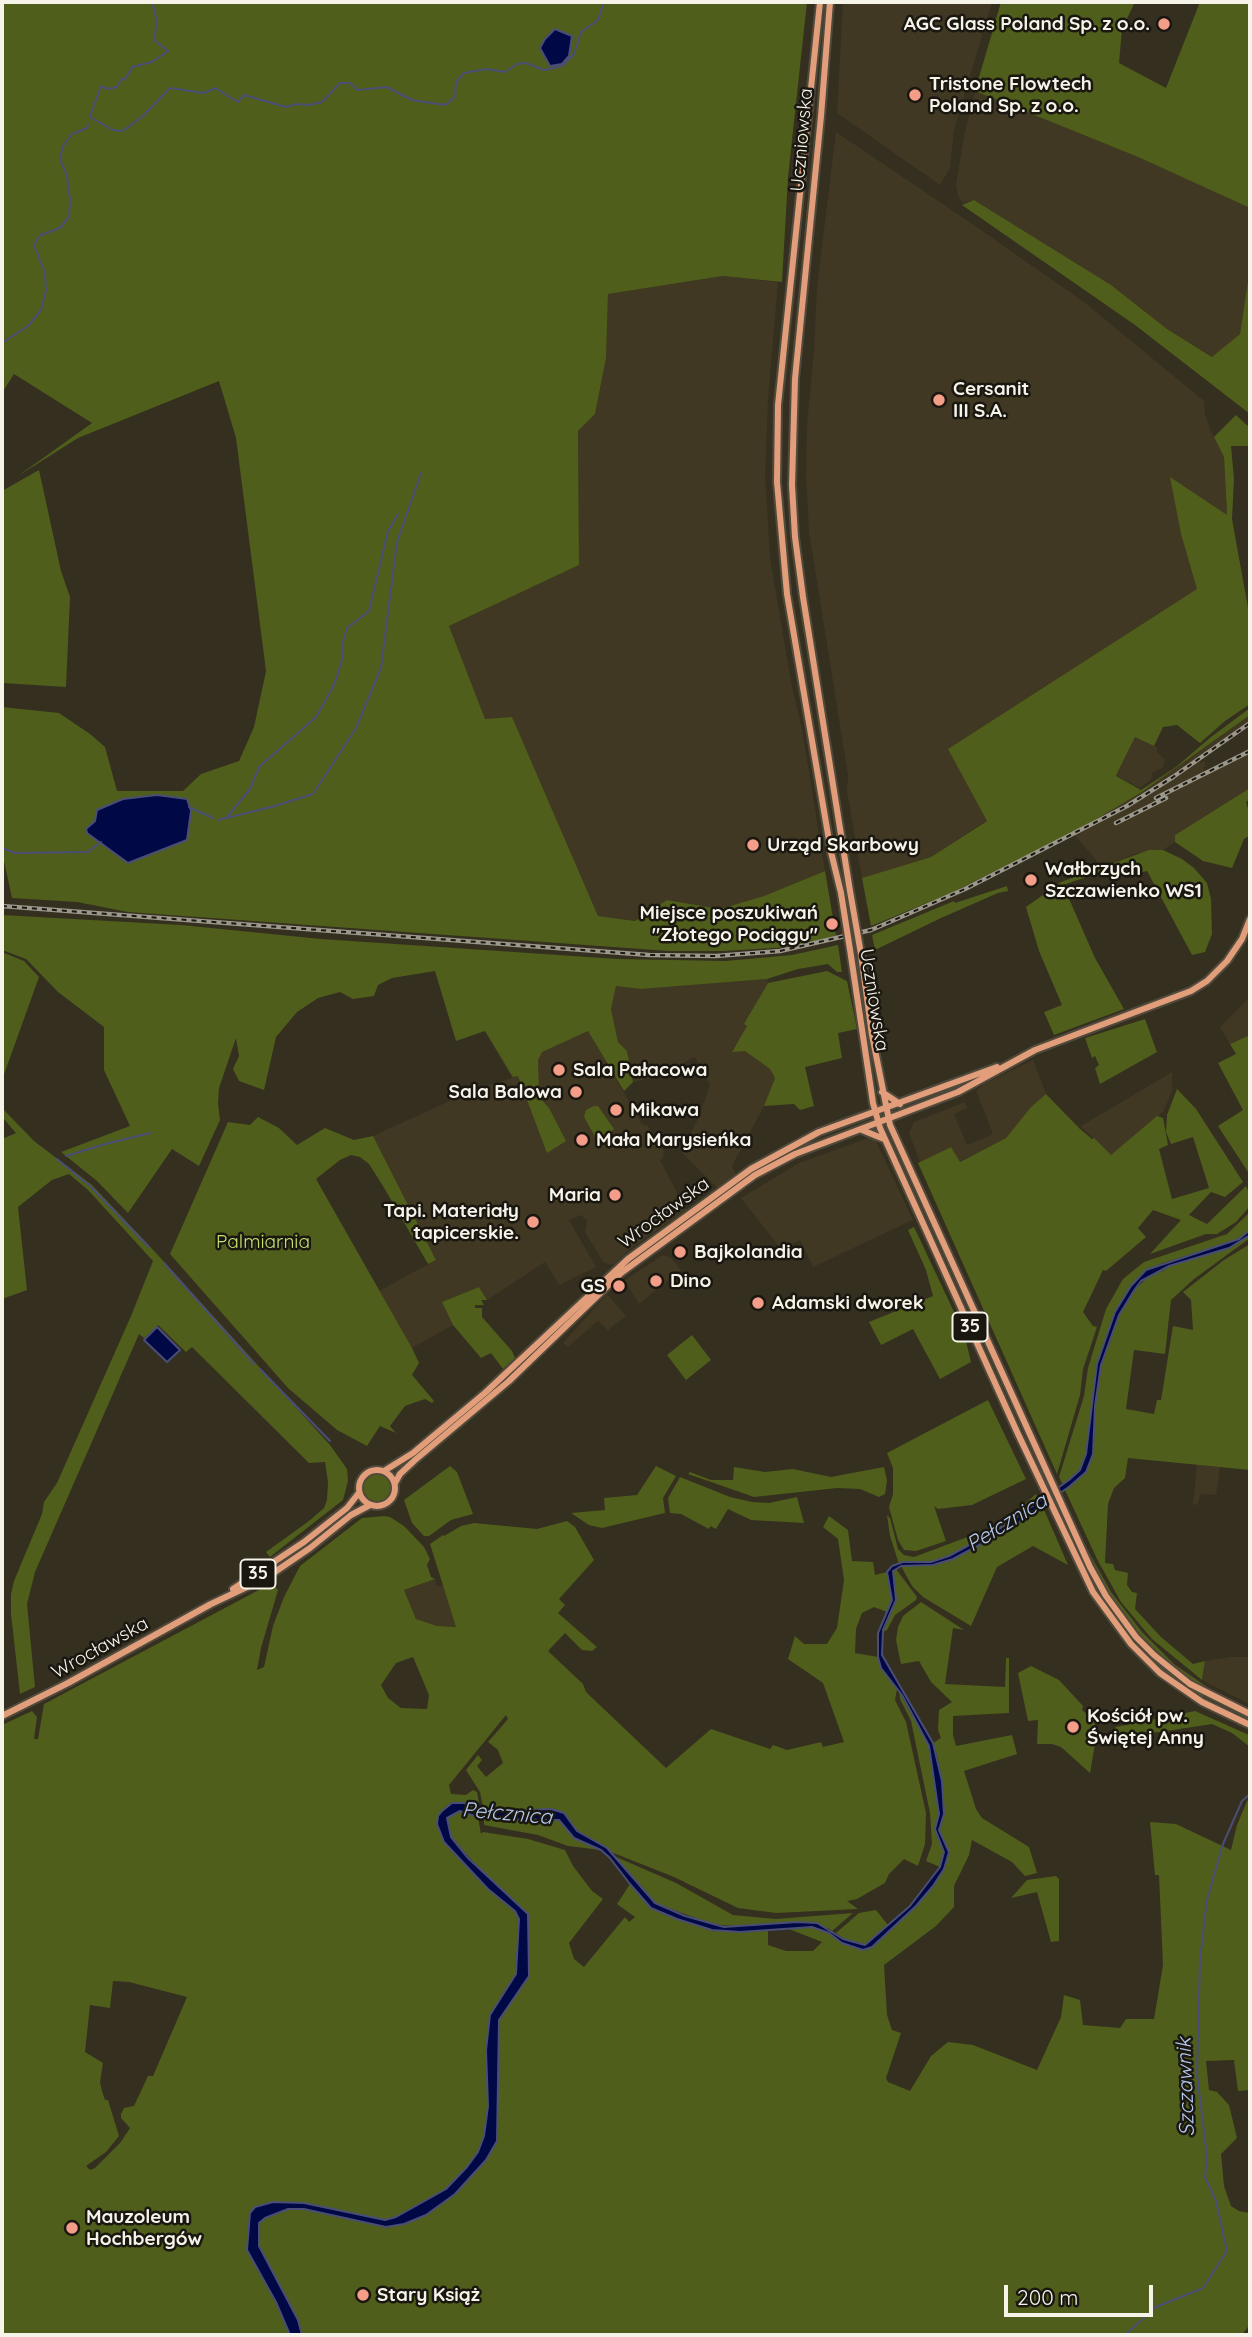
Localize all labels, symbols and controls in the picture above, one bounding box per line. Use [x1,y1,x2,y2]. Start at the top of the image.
place label: AGC Glass Poland Sp. z o.o. [904,13,1150,35]
marker: AGC Glass Poland Sp. z o.o. [1156,16,1172,32]
place label: Tristone Flowtech Poland Sp. z o.o. [929,73,1092,117]
street label: Uczniowska [786,87,818,193]
marker: Tristone Flowtech Poland Sp. z o.o. [907,87,923,103]
place label: Cersanit III S.A. [953,378,1029,422]
marker: Cersanit III S.A. [931,392,947,408]
place label: Urząd Skarbowy [767,834,919,856]
marker: Urząd Skarbowy [745,837,761,853]
place label: Wałbrzych Szczawienko WS1 [1045,858,1202,902]
marker: Wałbrzych Szczawienko WS1 [1023,872,1039,888]
place label: Miejsce poszukiwań "Złotego Pociągu" [639,902,818,946]
marker: Miejsce poszukiwań "Złotego Pociągu" [824,916,840,932]
street label: Uczniowska [855,947,893,1053]
place label: Sala Pałacowa [573,1059,707,1081]
marker: Sala Pałacowa [551,1062,567,1078]
place label: Sala Balowa [449,1081,562,1103]
marker: Sala Balowa [568,1084,584,1100]
place label: Mikawa [630,1099,699,1121]
marker: Mikawa [608,1102,624,1118]
place label: Mała Marysieńka [596,1129,751,1151]
marker: Mała Marysieńka [574,1132,590,1148]
street label: Wrocławska [614,1172,714,1254]
place label: Maria [549,1184,601,1206]
marker: Maria [607,1187,623,1203]
place label: Tapi. Materiały tapicerskie. [383,1200,519,1244]
marker: Tapi. Materiały tapicerskie. [525,1214,541,1230]
park label: Palmiarnia [216,1231,310,1253]
place label: Bajkolandia [694,1241,803,1263]
marker: Bajkolandia [672,1244,688,1260]
place label: Dino [670,1270,711,1292]
marker: Dino [648,1273,664,1289]
place label: GS [580,1275,605,1297]
marker: GS [611,1278,627,1294]
place label: Adamski dworek [772,1292,924,1314]
marker: Adamski dworek [750,1295,766,1311]
road number: 35 [953,1312,988,1342]
water label: Pełcznica [962,1488,1052,1558]
road number: 35 [240,1560,276,1588]
street label: Wrocławska [48,1612,152,1684]
place label: Kościół pw. Świętej Anny [1087,1705,1204,1749]
marker: Kościół pw. Świętej Anny [1065,1719,1081,1735]
water label: Pełcznica [461,1798,553,1830]
water label: Szczawnik [1172,2037,1200,2137]
place label: Mauzoleum Hochbergów [86,2206,202,2250]
marker: Mauzoleum Hochbergów [64,2220,80,2236]
scale bar [1007,2270,1156,2314]
place label: Stary Książ [377,2284,480,2306]
text: 200 m [1017,2284,1079,2310]
marker: Stary Książ [355,2287,371,2303]

